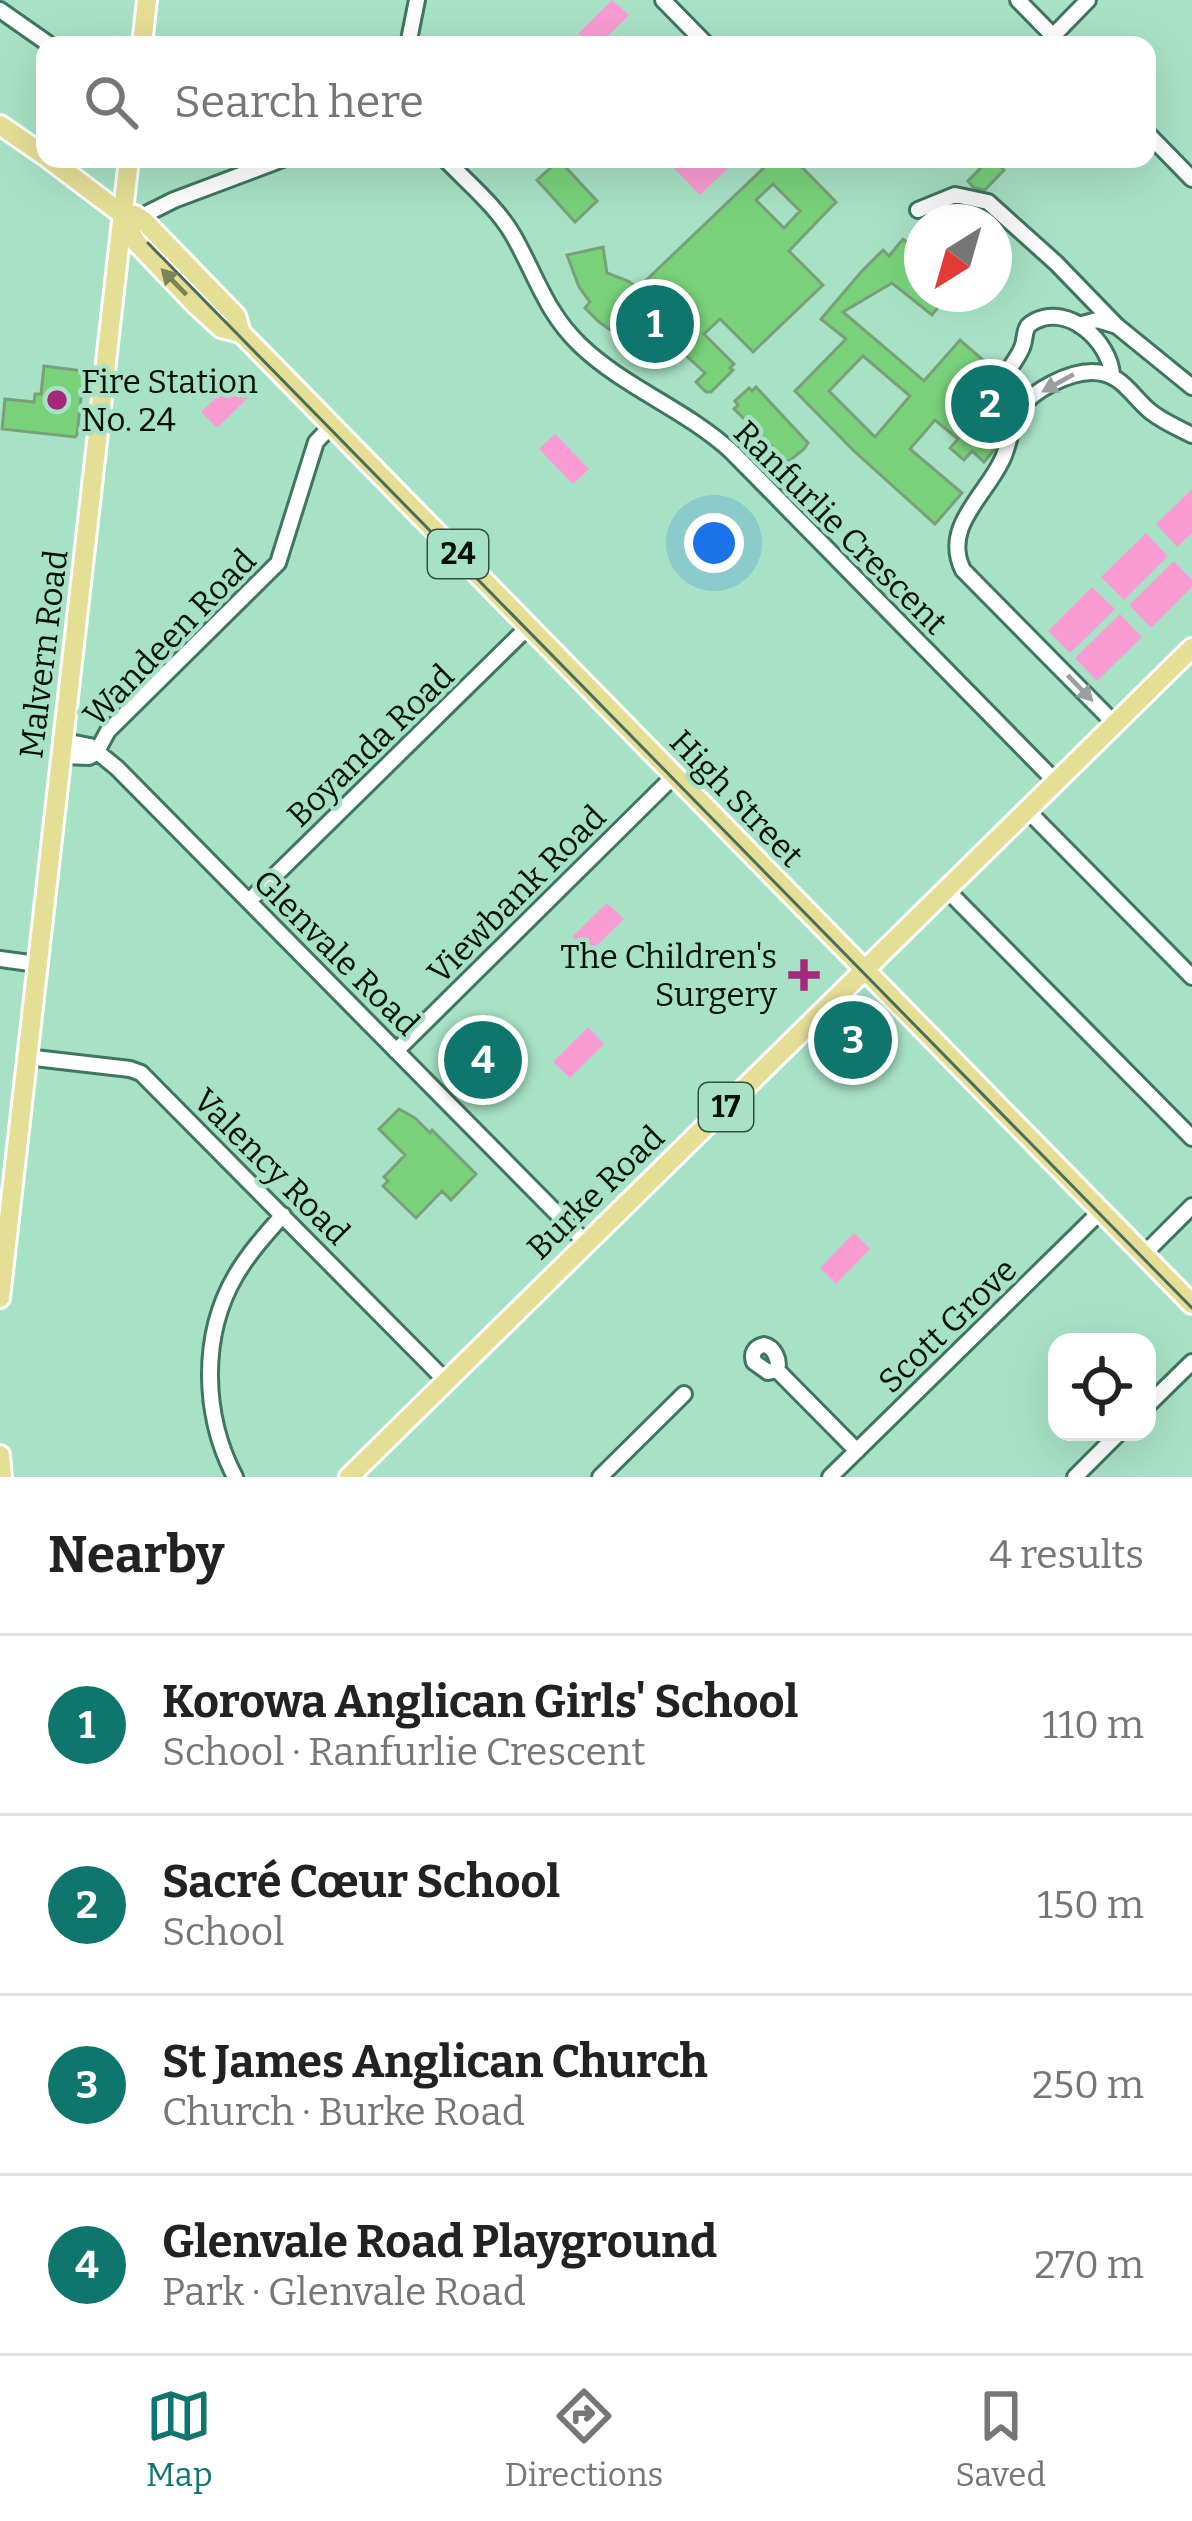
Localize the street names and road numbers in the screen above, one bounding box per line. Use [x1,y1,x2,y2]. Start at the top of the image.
street label: Ranfurlie Crescent [725,413,955,643]
road number: 24 [428,530,488,578]
street label: Wandeen Road [75,541,264,735]
street label: Malvern Road [11,548,77,761]
street label: Boyanda Road [279,656,462,835]
street label: High Street [661,722,811,875]
street label: Viewbank Road [419,797,614,992]
street label: Glenvale Road [245,861,428,1044]
street label: Valency Road [185,1080,358,1253]
road number: 17 [699,1083,753,1131]
street label: Burke Road [519,1118,673,1268]
street label: Scott Grove [870,1250,1025,1401]

